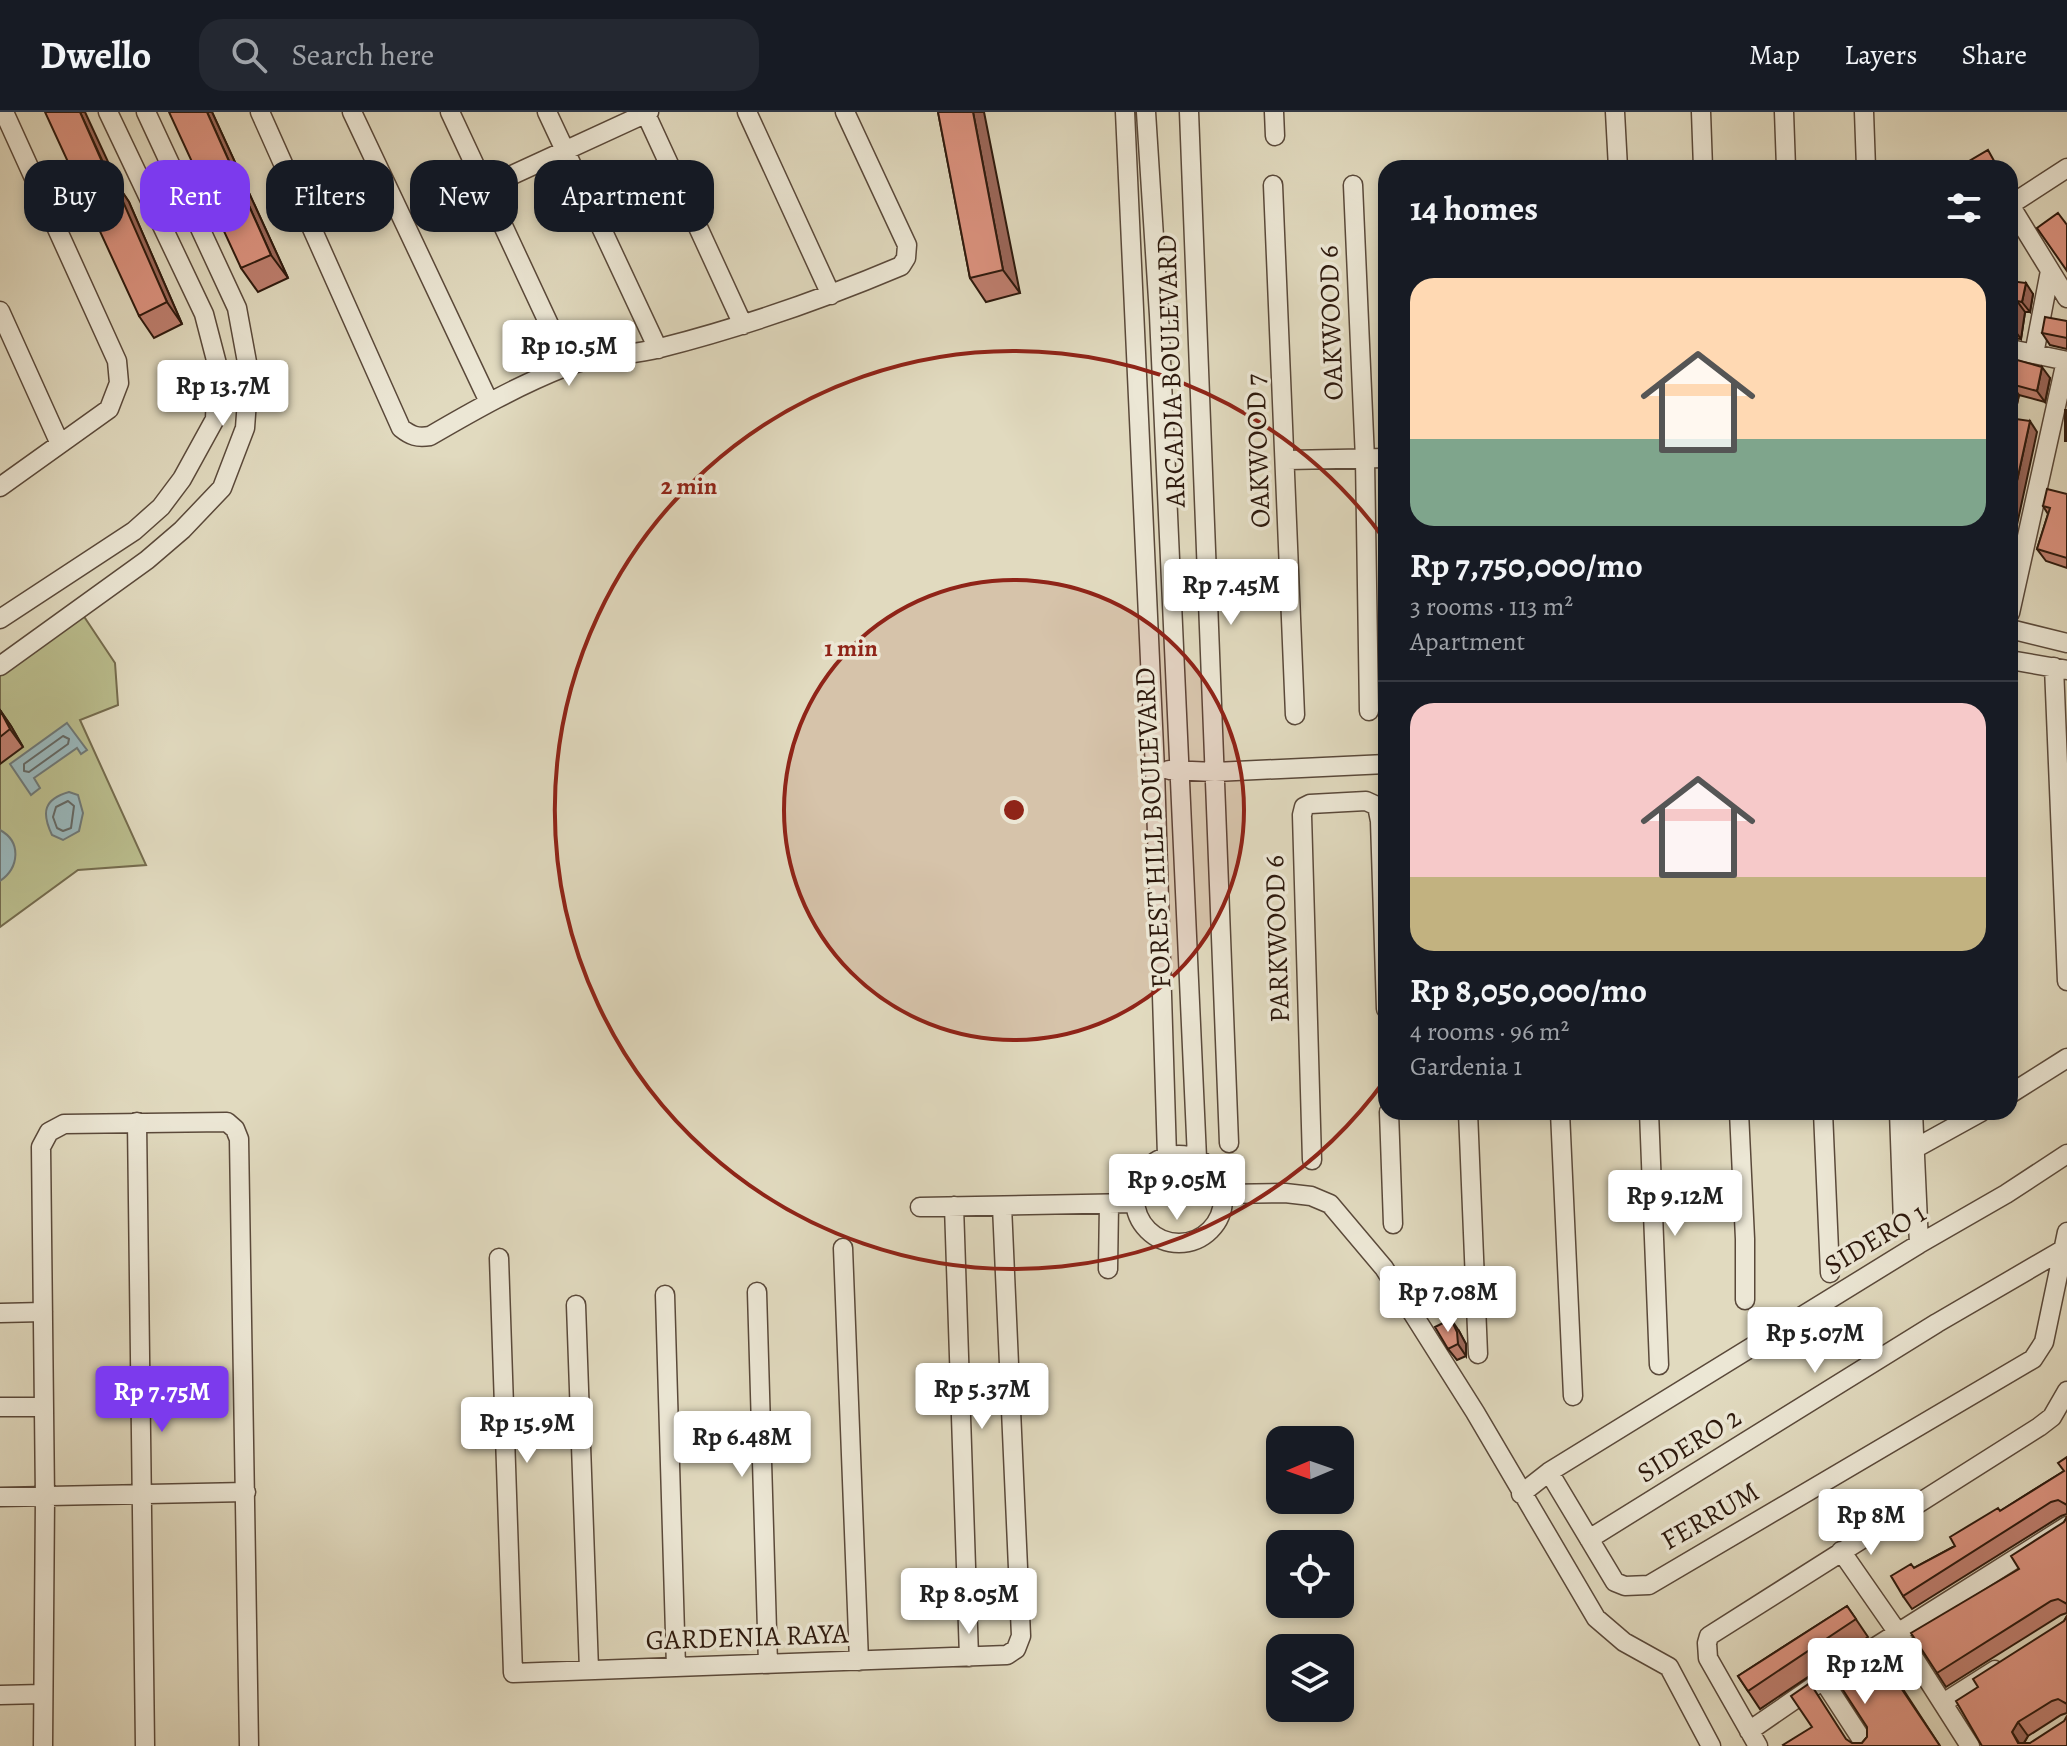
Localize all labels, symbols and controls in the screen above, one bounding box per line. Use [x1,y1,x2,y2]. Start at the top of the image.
search box [199,19,759,91]
text: Dwello [40,29,151,81]
icon: search [227,33,271,77]
text: Search here [291,35,434,75]
text: Map [1749,36,1800,74]
text: Layers [1844,36,1917,74]
text: Share [1961,36,2027,74]
chip: Buy [24,160,124,232]
chip: Rent [140,160,250,232]
chip: Filters [266,160,394,232]
chip: New [410,160,518,232]
chip: Apartment [534,160,714,232]
text: 14 homes [1410,185,1538,232]
icon: filters [1942,186,1986,230]
street label: ARCADIA BOULEVARD [1147,234,1195,509]
street label: OAKWOOD 6 [1309,245,1353,401]
pin: Rp 10.5M [486,320,652,388]
text: Rp 10.5M [520,328,618,363]
icon: home [1626,330,1770,474]
pin: Rp 13.7M [140,360,306,428]
text: Rp 13.7M [175,368,271,403]
street label: OAKWOOD 7 [1236,373,1280,529]
text: 2 min [661,470,718,502]
text: Rp 7,750,000/mo [1410,542,1643,589]
pin: Rp 7.45M [1148,559,1314,627]
text: Rp 7.45M [1182,567,1280,602]
text: 3 rooms · 113 m² [1410,589,1573,624]
text: Apartment [1410,624,1525,659]
text: 1 min [824,632,878,664]
street label: FOREST HILL BOULEVARD [1126,666,1180,990]
icon: home [1626,755,1770,899]
centre of rings [1000,796,1028,824]
street label: PARKWOOD 6 [1255,854,1299,1024]
text: Rp 8,050,000/mo [1410,967,1647,1014]
text: 4 rooms · 96 m² [1410,1014,1569,1049]
text: Gardenia 1 [1410,1049,1522,1084]
pin: Rp 9.05M [1094,1154,1260,1222]
text: Rp 9.05M [1127,1162,1227,1197]
pin: Rp 9.12M [1592,1170,1758,1238]
text: Rp 9.12M [1626,1178,1724,1213]
street label: SIDERO 1 [1817,1194,1933,1284]
pin: Rp 7.08M [1365,1266,1531,1334]
text: Rp 7.08M [1398,1274,1498,1309]
pin: Rp 5.07M [1732,1307,1898,1375]
text: Rp 5.07M [1766,1315,1864,1350]
pin: Rp 5.37M [899,1363,1065,1431]
pin: Rp 7.75M [79,1366,245,1434]
text: Rp 5.37M [933,1371,1031,1406]
text: Rp 7.75M [114,1374,210,1409]
pin: Rp 15.9M [444,1397,610,1465]
street label: SIDERO 2 [1630,1398,1748,1492]
text: Rp 15.9M [479,1405,575,1440]
pin: Rp 6.48M [659,1411,825,1479]
text: Rp 6.48M [692,1419,792,1454]
north arrow [1266,1426,1354,1514]
map controls [1266,1426,1354,1722]
street label: FERRUM [1654,1473,1766,1559]
pin: Rp 8M [1815,1489,1927,1557]
text: Rp 8M [1837,1497,1905,1532]
button: locate [1266,1530,1354,1618]
pin: Rp 8.05M [886,1568,1052,1636]
text: Rp 8.05M [919,1576,1019,1611]
street label: GARDENIA RAYA [645,1614,850,1660]
button: layers [1266,1634,1354,1722]
pin: Rp 12M [1800,1638,1930,1706]
text: Rp 12M [1826,1646,1904,1681]

